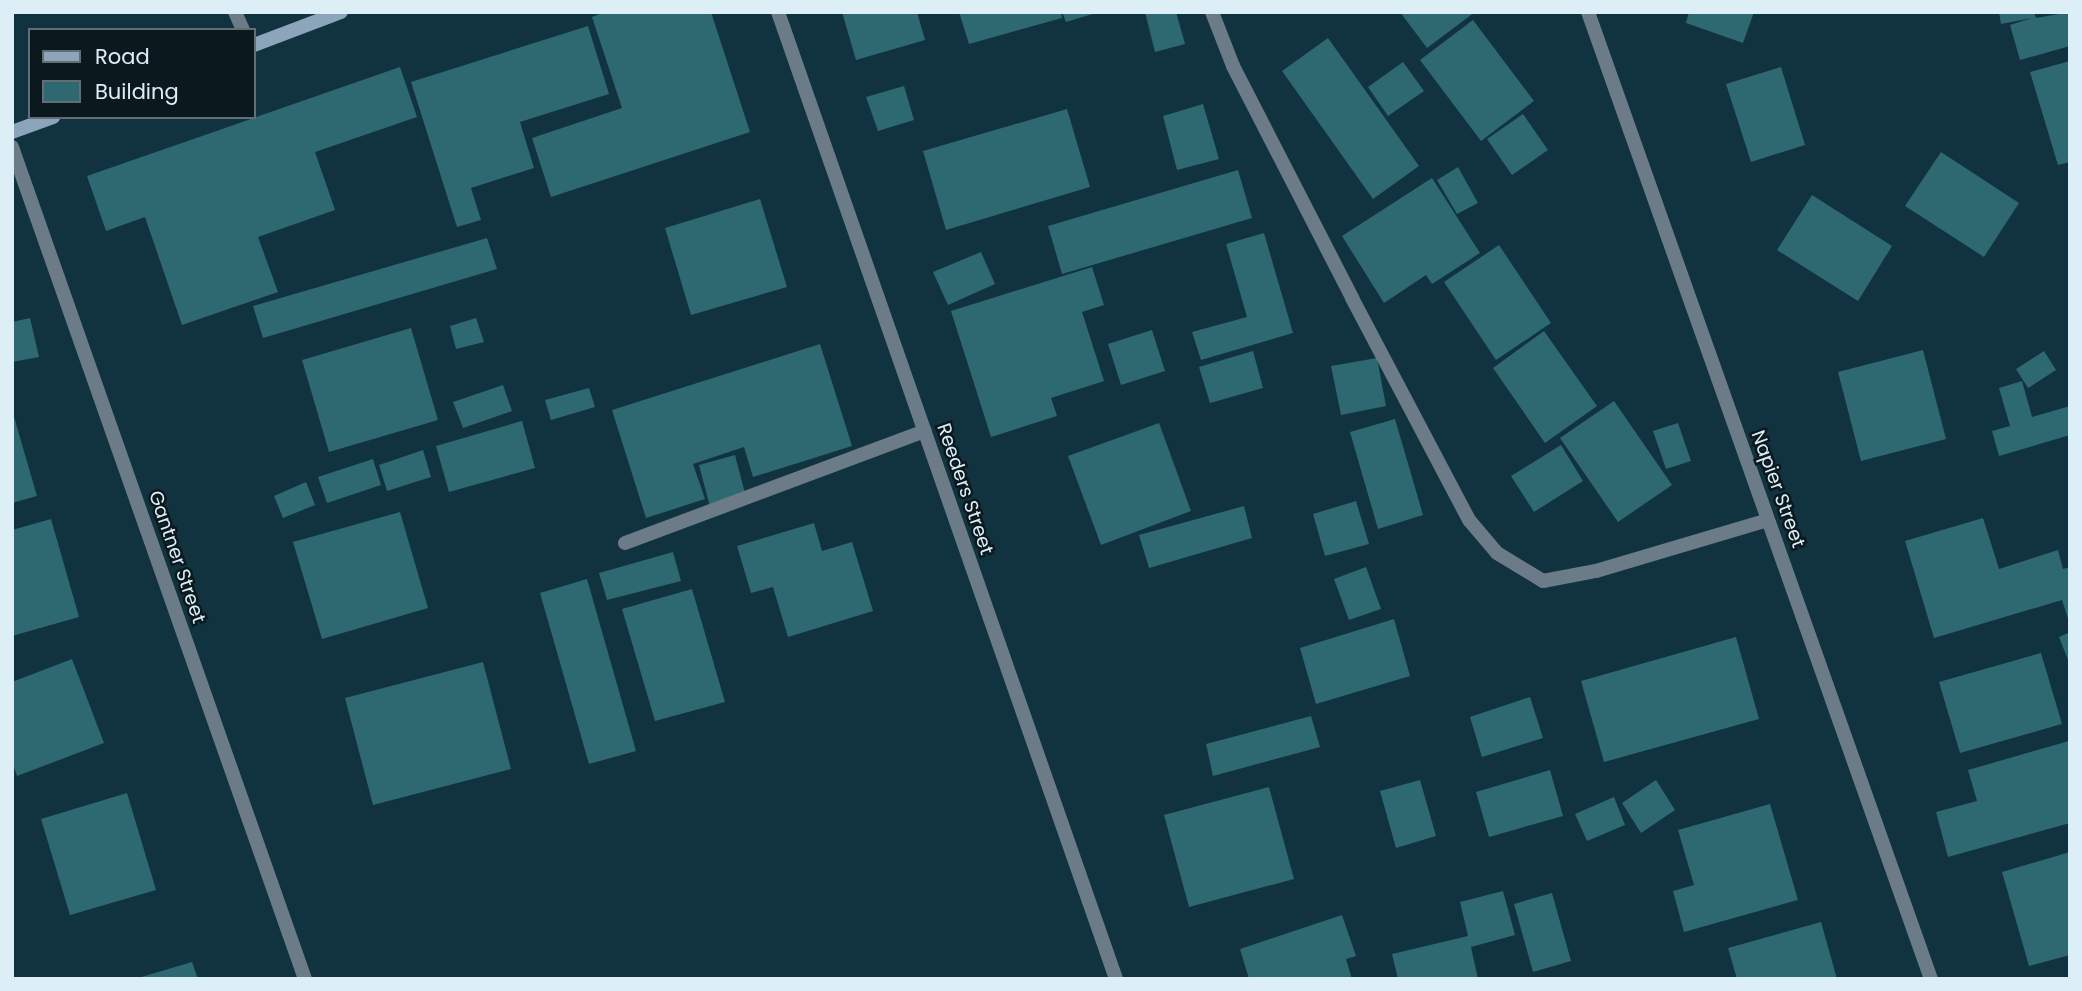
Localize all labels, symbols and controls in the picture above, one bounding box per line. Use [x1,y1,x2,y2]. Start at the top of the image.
legend [28,28,256,119]
text: Road [95,42,150,71]
text: Building [95,77,179,106]
street label: Reeders Street [932,420,998,558]
street label: Napier Street [1746,427,1810,551]
street label: Gantner Street [144,488,210,626]

